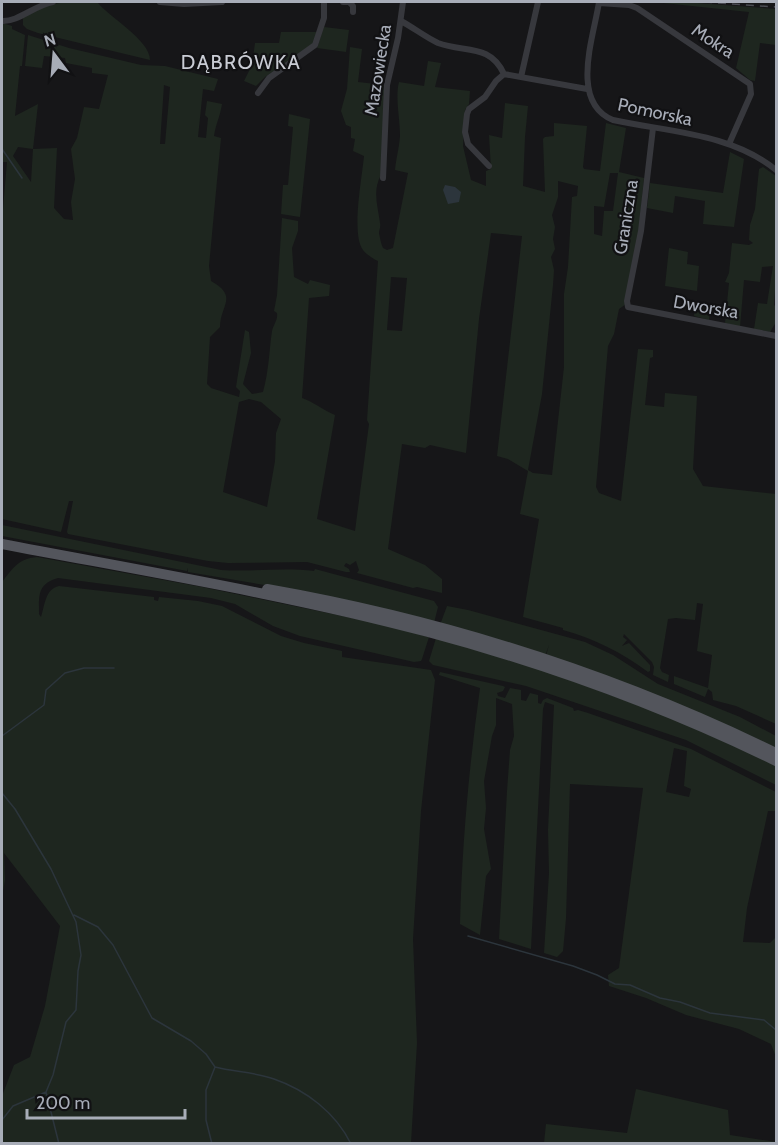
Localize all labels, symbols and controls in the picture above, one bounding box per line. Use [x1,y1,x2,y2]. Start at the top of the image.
street label: Mokra [687,19,739,63]
street label: Mazowiecka [360,22,396,117]
north arrow [24,24,84,84]
text: N [42,29,58,51]
district label: DĄBRÓWKA [181,50,301,74]
street label: Pomorska [616,93,695,131]
street label: Graniczna [609,178,643,256]
street label: Dworska [672,290,741,324]
scale bar [27,1082,184,1120]
text: 200 m [36,1092,90,1114]

